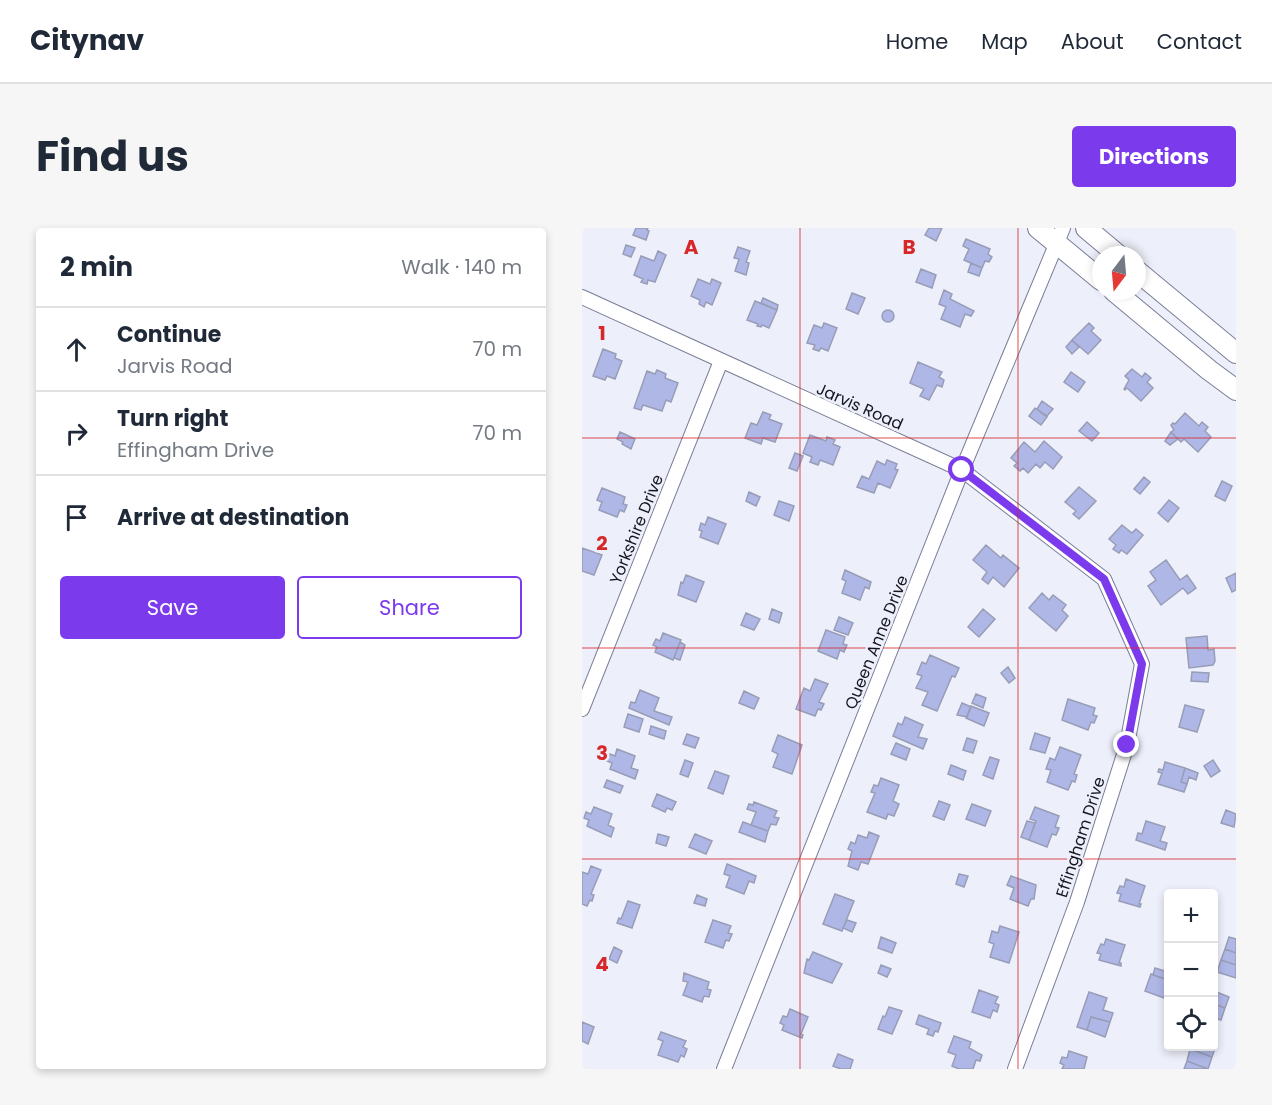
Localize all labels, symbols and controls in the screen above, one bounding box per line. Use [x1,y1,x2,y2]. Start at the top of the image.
text: Citynav [30,21,144,60]
text: Home [886,27,948,56]
text: Map [981,27,1028,56]
text: About [1061,27,1124,56]
text: Contact [1157,27,1242,56]
button: Directions [1072,126,1236,187]
text: Find us [36,127,189,186]
text: A [684,233,699,261]
text: B [902,233,916,261]
north arrow [1092,246,1146,300]
text: 2 min [60,249,133,285]
text: Walk · 140 m [401,253,522,281]
text: Continue [117,319,221,350]
text: 1 [598,319,606,347]
icon: ahead [60,333,93,366]
text: 70 m [473,335,522,363]
text: Jarvis Road [117,352,233,380]
street label: Jarvis Road [813,377,907,436]
text: Turn right [117,403,228,434]
icon: right [60,417,93,450]
text: 70 m [473,419,522,447]
text: Effingham Drive [117,436,274,464]
route start [948,456,974,482]
street label: Yorkshire Drive [604,471,669,588]
icon: arrive [60,501,93,534]
text: Arrive at destination [117,502,349,533]
text: 2 [596,529,608,557]
street label: Queen Anne Drive [839,572,914,713]
button: Save [60,576,285,639]
button: Share [297,576,522,639]
route end [1113,731,1139,757]
text: 3 [596,739,608,767]
street label: Effingham Drive [1050,774,1111,900]
map controls [1164,889,1218,1051]
button: + [1164,889,1218,943]
button: − [1164,943,1218,997]
text: 4 [595,950,609,978]
button: locate [1164,997,1218,1051]

